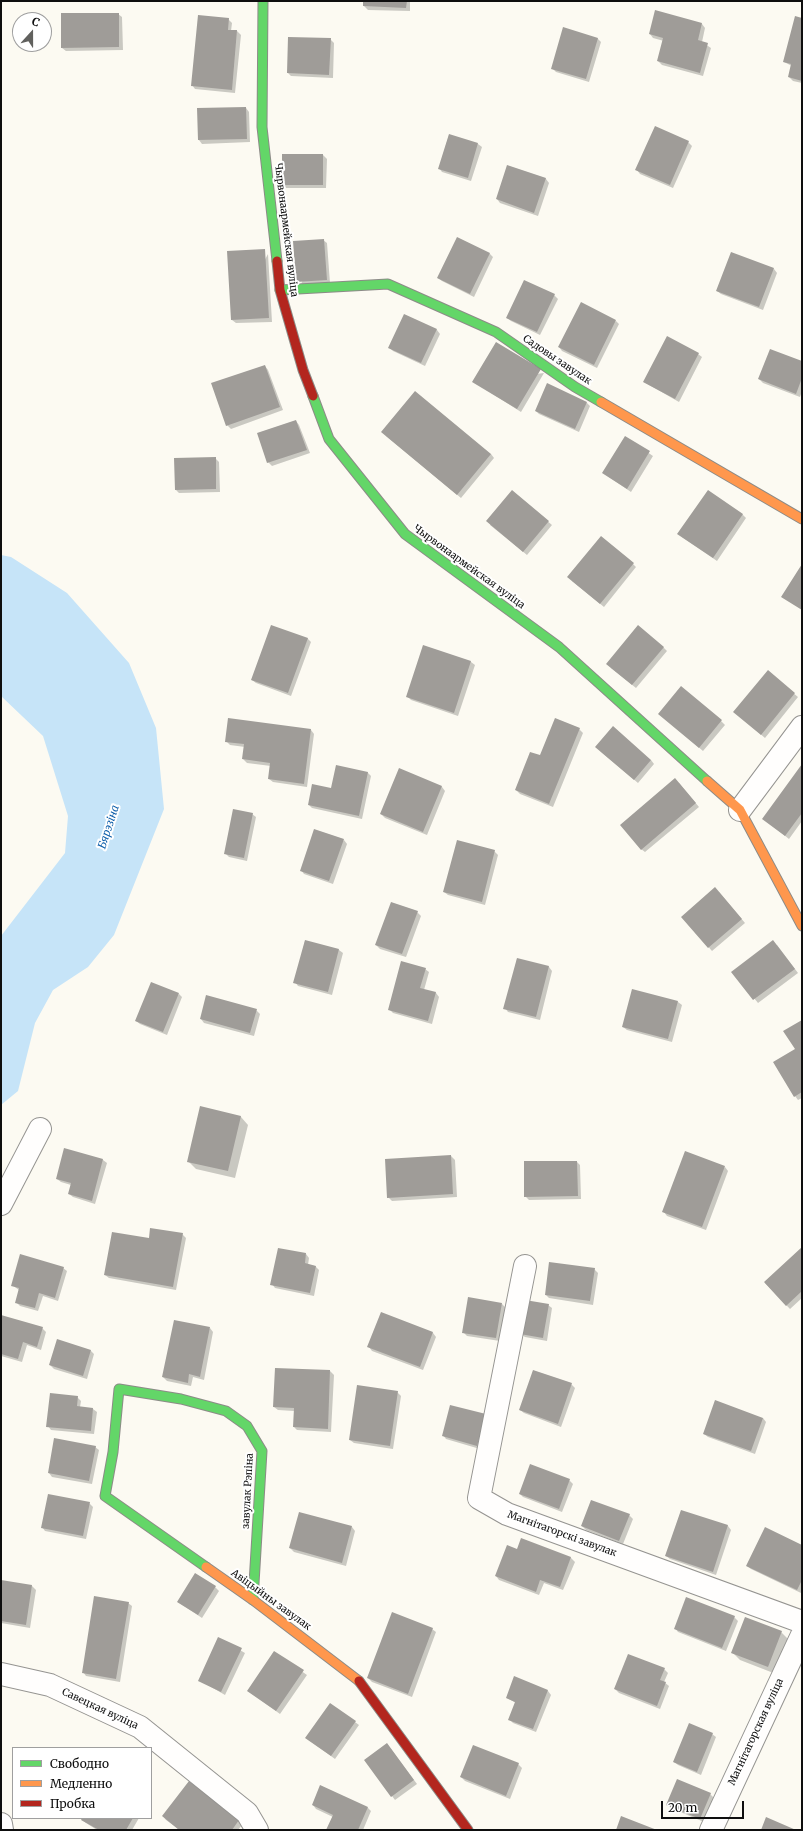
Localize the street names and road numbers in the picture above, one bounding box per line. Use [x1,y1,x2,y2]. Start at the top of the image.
street label: Чырвонаармейская вуліца [272,162,300,298]
street label: Садовы завулак [520,333,594,387]
street label: Чырвонаармейская вуліца [411,522,527,612]
street label: завулак Рэпіна [240,1453,256,1529]
street label: Магнітагорскі завулак [506,1509,618,1559]
street label: Авіцыйны завулак [229,1567,313,1633]
street label: Магнітагорская вуліца [726,1677,786,1787]
street label: Савецкая вуліца [60,1686,140,1732]

